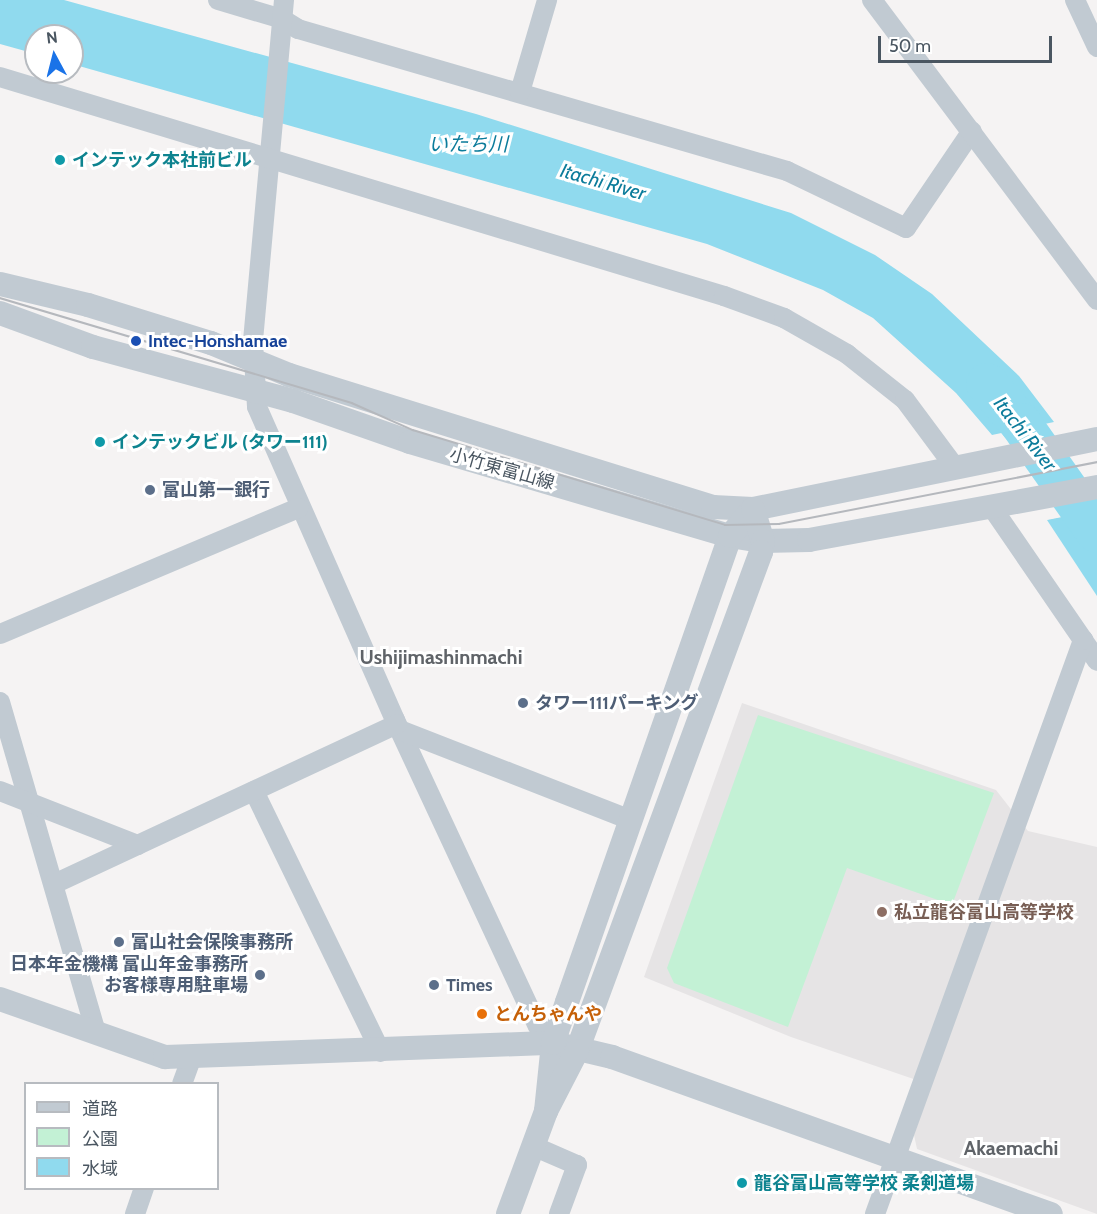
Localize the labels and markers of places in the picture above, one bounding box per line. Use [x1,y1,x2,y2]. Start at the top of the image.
place label: インテック本社前ビル [72,149,252,171]
marker: インテック本社前ビル [53,153,67,167]
place label: Intec-Honshamae [148,330,287,352]
marker: Intec-Honshamae [129,334,143,348]
place label: インテックビル (タワー111) [112,431,328,453]
marker: インテックビル (タワー111) [93,435,107,449]
place label: 富山第一銀行 [162,479,270,501]
marker: 富山第一銀行 [143,483,157,497]
place label: タワー111パーキング [535,692,699,714]
marker: タワー111パーキング [516,696,530,710]
place label: 私立龍谷富山高等学校 [894,901,1074,923]
marker: 私立龍谷富山高等学校 [875,905,889,919]
place label: 富山社会保険事務所 [131,931,293,953]
marker: 富山社会保険事務所 [112,935,126,949]
place label: 日本年金機構 富山年金事務所 お客様専用駐車場 [10,954,248,996]
marker: 日本年金機構 富山年金事務所 お客様専用駐車場 [253,968,267,982]
place label: Times [446,974,493,996]
marker: Times [427,978,441,992]
place label: とんちゃんや [494,1003,602,1025]
marker: とんちゃんや [475,1007,489,1021]
place label: 龍谷富山高等学校 柔剣道場 [754,1172,974,1194]
marker: 龍谷富山高等学校 柔剣道場 [735,1176,749,1190]

